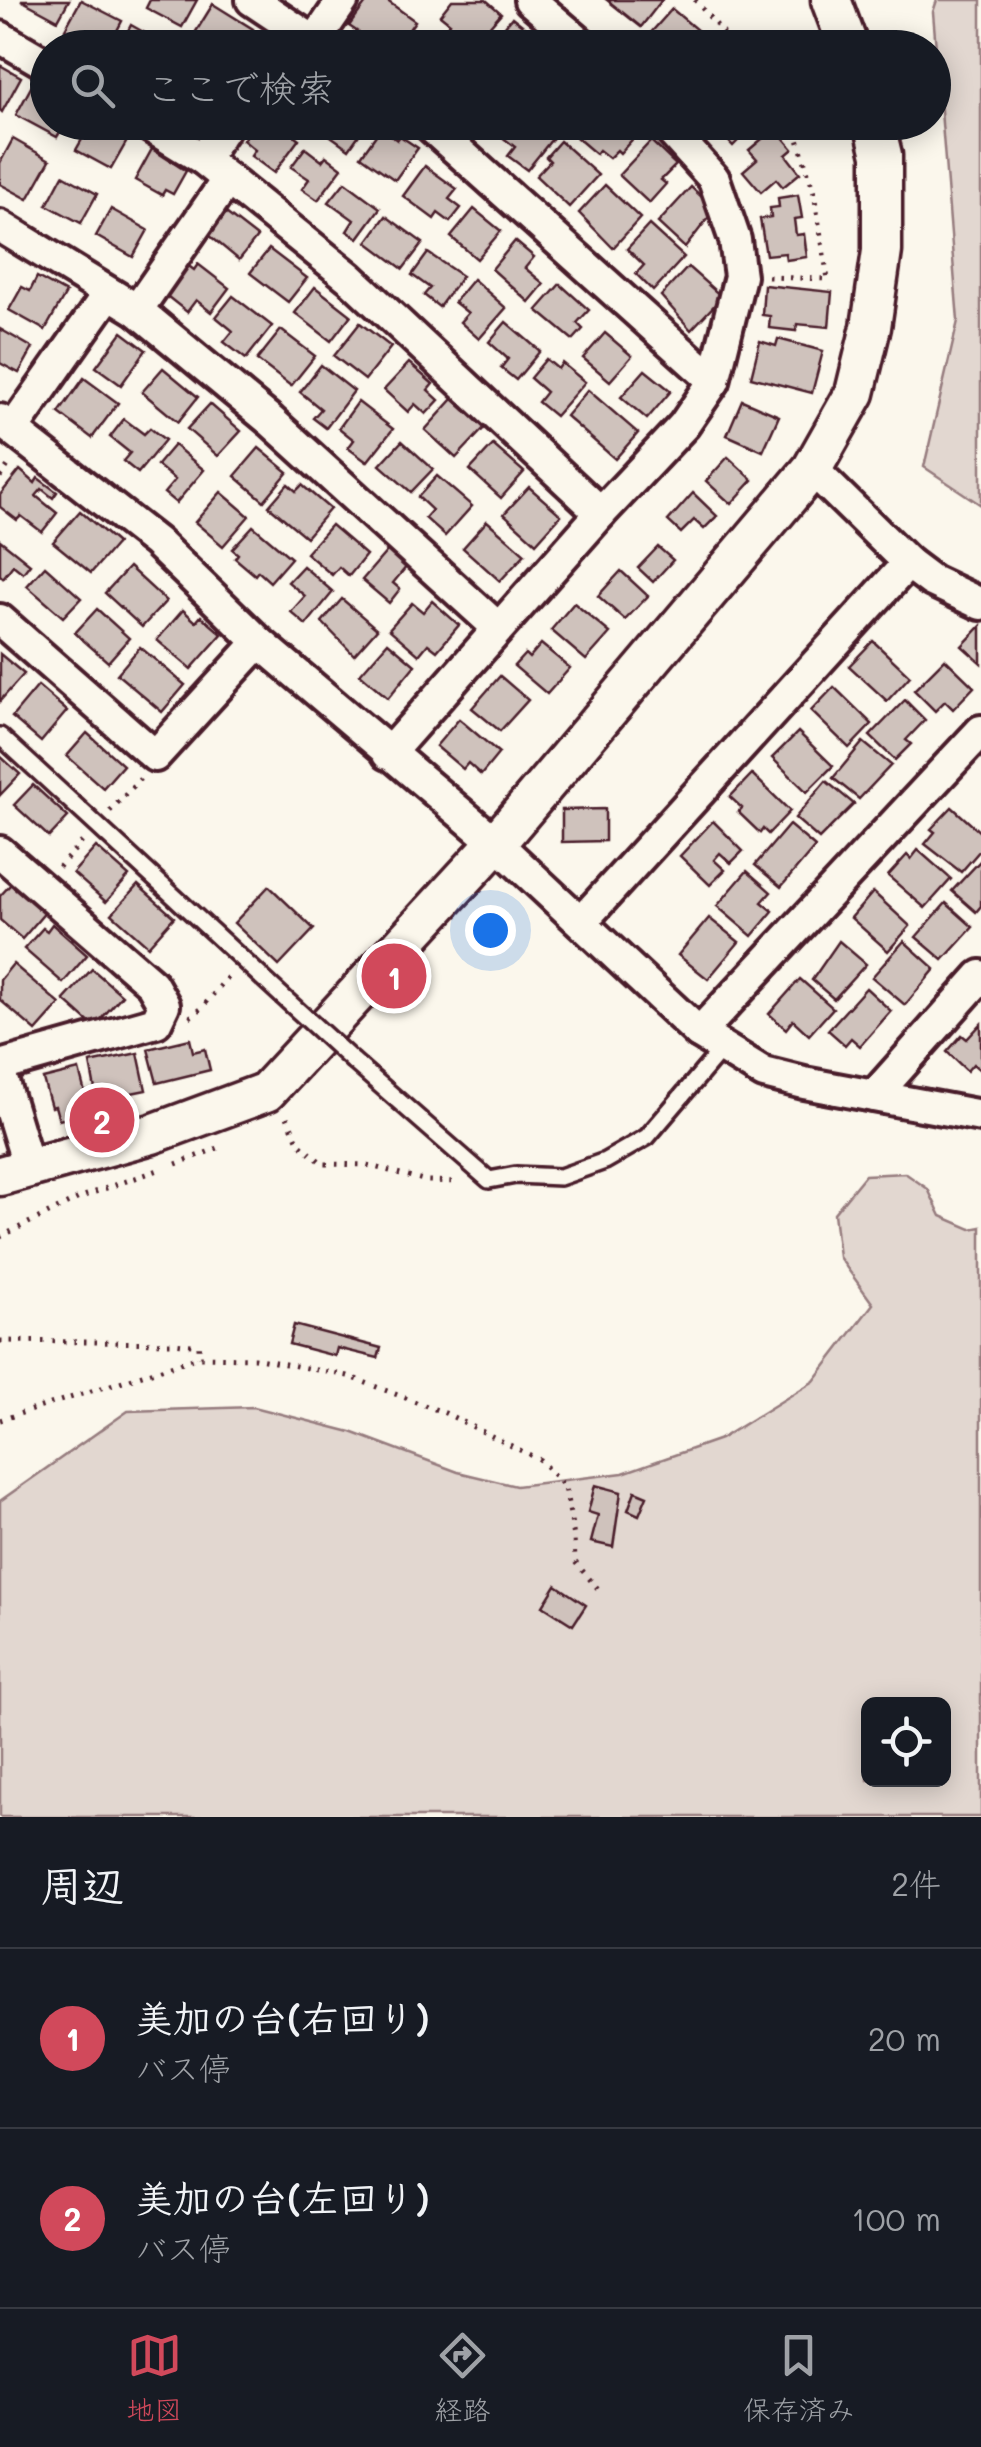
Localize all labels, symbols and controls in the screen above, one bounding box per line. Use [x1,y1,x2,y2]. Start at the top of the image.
search box [30,30,951,140]
icon: search [65,58,120,113]
text: ここで検索 [145,62,335,112]
your location [465,905,516,956]
pin: 1 [362,938,426,1014]
pin: 2 [70,1082,134,1158]
map controls [861,1697,951,1787]
button: locate [861,1697,951,1787]
text: 周辺 [40,1857,124,1912]
text: 2件 [891,1862,941,1904]
text: 美加の台(右回り) [135,1992,430,2042]
text: 1 [65,2017,80,2059]
text: 20 m [868,2017,941,2059]
text: バス停 [135,2046,231,2088]
text: 美加の台(左回り) [135,2172,430,2222]
text: 2 [64,2197,81,2239]
text: 100 m [851,2197,941,2239]
text: バス停 [135,2226,231,2268]
tab: 地図 [126,2328,182,2428]
tab: 経路 [434,2328,491,2428]
tab: 保存済み [743,2328,855,2428]

